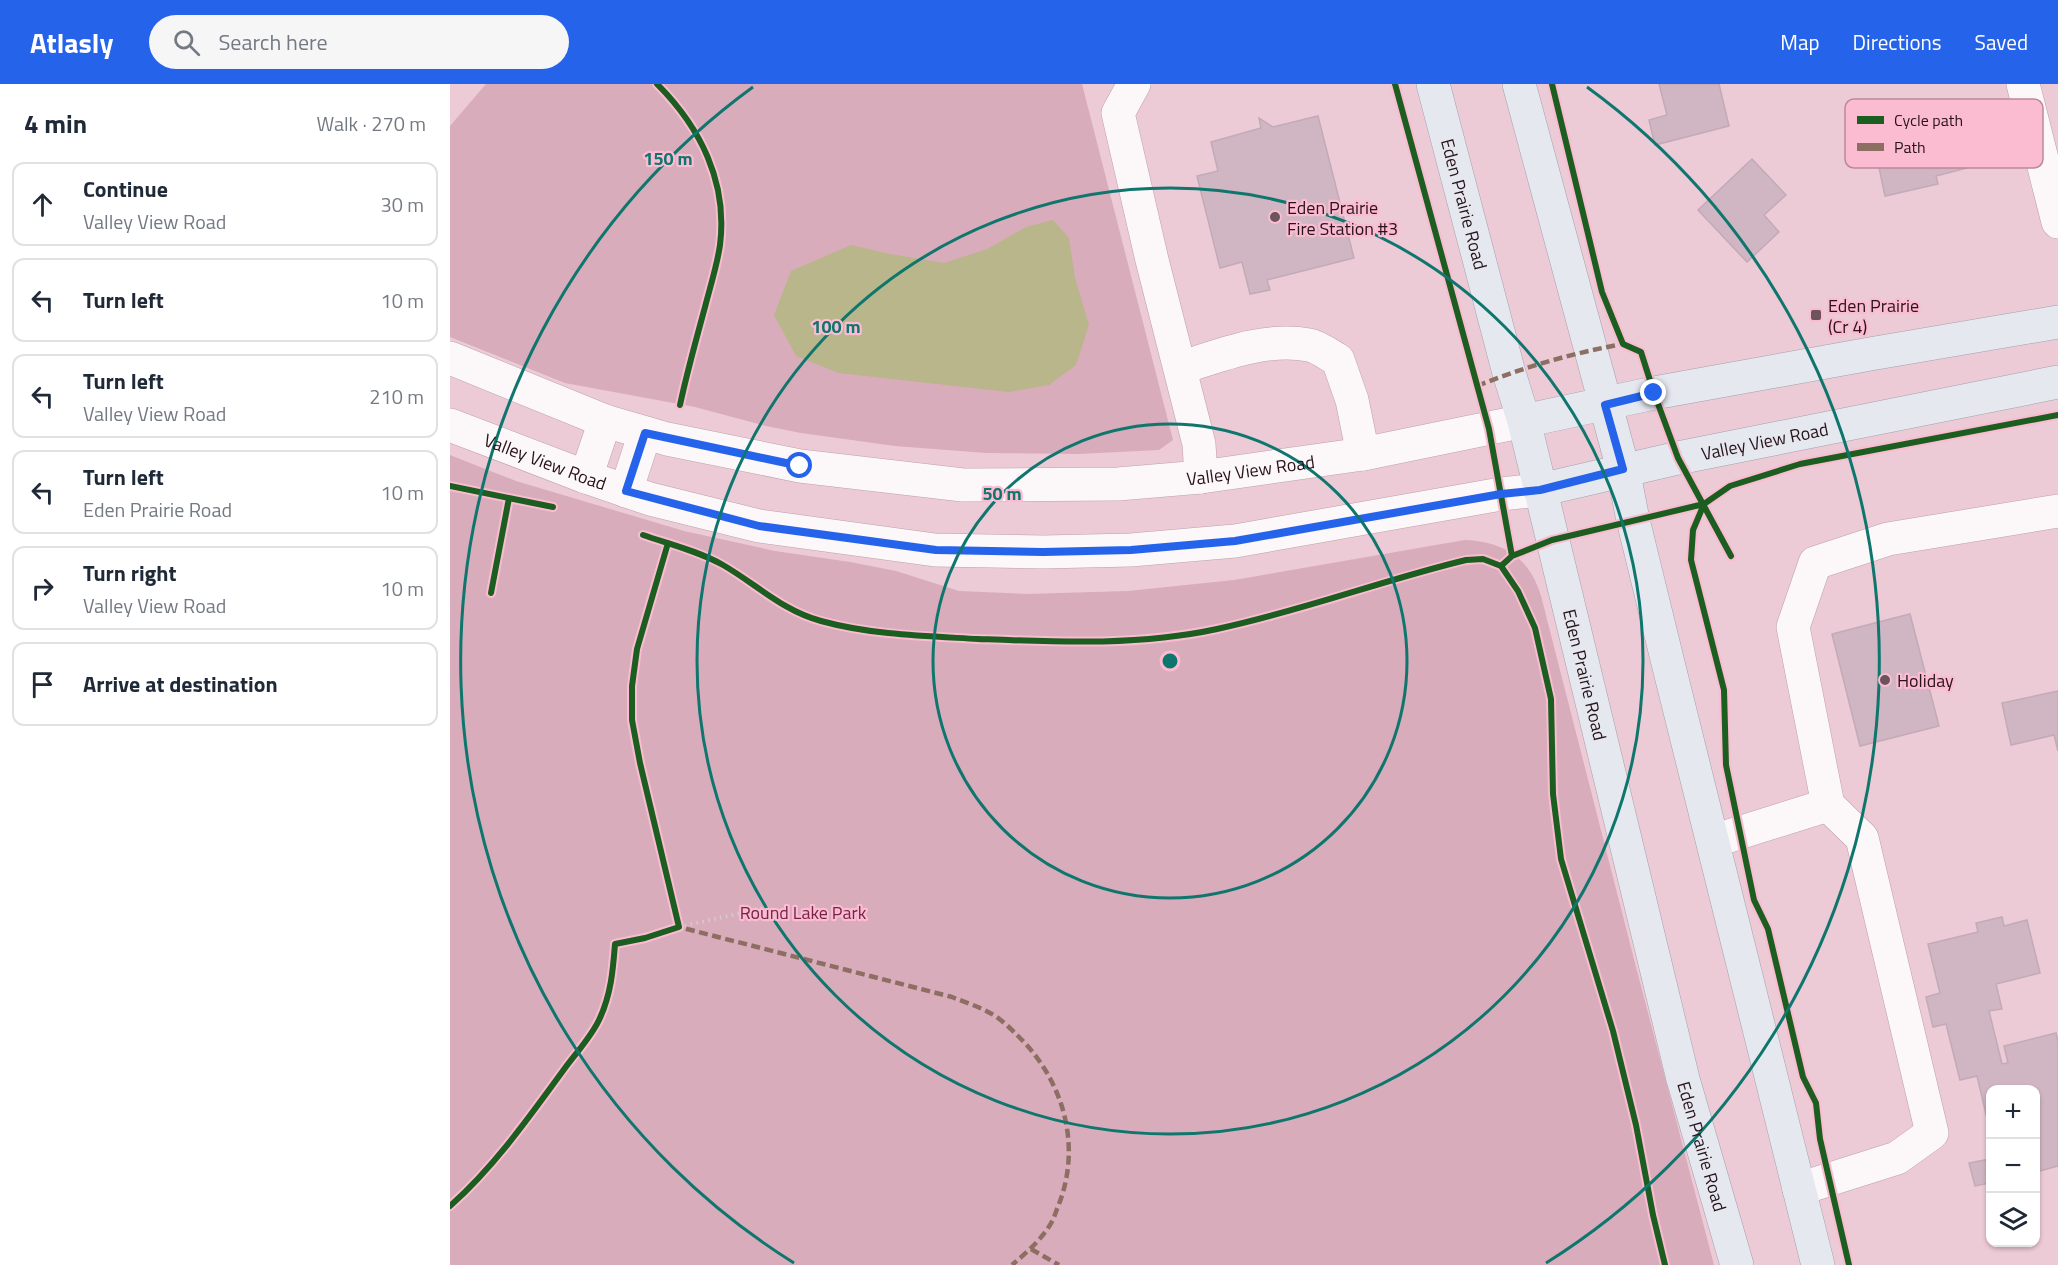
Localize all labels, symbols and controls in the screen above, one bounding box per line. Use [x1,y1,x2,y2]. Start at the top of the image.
search box [149,15,569,69]
text: Atlasly [30,21,113,64]
text: Search here [218,25,328,59]
icon: search [170,26,203,59]
text: Map [1780,26,1820,58]
text: Directions [1853,26,1942,58]
text: Saved [1975,26,2028,58]
legend [1845,99,2043,168]
text: 4 min [24,104,87,143]
text: Walk · 270 m [317,108,426,139]
text: Cycle path [1894,108,1963,132]
text: Path [1894,135,1926,159]
street label: Eden Prairie Road [1434,136,1495,272]
text: 150 m [643,145,693,172]
text: Continue [83,172,168,206]
icon: ahead [26,188,59,221]
text: 30 m [380,189,424,220]
place label: Eden Prairie Fire Station #3 [1287,194,1398,242]
text: Valley View Road [83,206,226,237]
marker: Eden Prairie Fire Station #3 [1268,210,1282,224]
text: Turn left [83,283,164,317]
icon: left [26,284,59,317]
text: 10 m [380,285,424,316]
place label: Eden Prairie (Cr 4) [1828,292,1919,340]
marker: Eden Prairie (Cr 4) [1809,308,1823,322]
text: 100 m [811,313,861,340]
text: Turn left [83,364,164,398]
route end [1640,379,1666,405]
icon: left [26,380,59,413]
text: 210 m [369,381,424,412]
text: Valley View Road [83,398,226,429]
street label: Valley View Road [1699,415,1831,467]
street label: Valley View Road [480,426,610,497]
street label: Valley View Road [1185,448,1316,492]
route start [786,452,812,478]
text: Turn left [83,460,164,494]
icon: left [26,476,59,509]
text: 10 m [380,477,424,508]
text: 50 m [982,480,1022,507]
text: Eden Prairie Road [83,494,232,525]
text: Turn right [83,556,177,590]
icon: right [26,572,59,605]
text: 10 m [380,573,424,604]
text: Valley View Road [83,590,226,621]
street label: Eden Prairie Road [1556,606,1614,743]
centre of rings [1160,651,1180,671]
text: Arrive at destination [83,667,278,701]
place label: Holiday [1897,667,1954,694]
icon: arrive [26,668,59,701]
marker: Holiday [1878,673,1892,687]
park label: Round Lake Park [740,899,867,926]
street label: Eden Prairie Road [1671,1078,1734,1214]
map controls [1986,1085,2040,1247]
button: + [1986,1085,2040,1139]
button: − [1986,1139,2040,1193]
button: layers [1986,1193,2040,1247]

